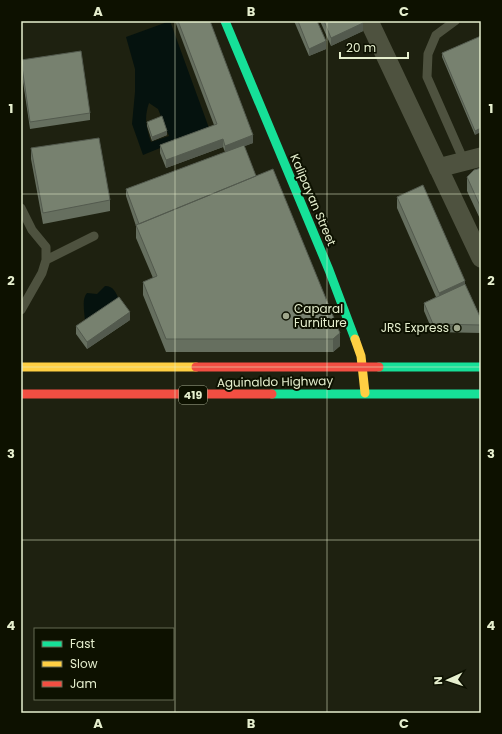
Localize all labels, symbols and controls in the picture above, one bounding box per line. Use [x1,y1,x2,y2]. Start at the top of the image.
text: A [93,2,103,21]
text: B [247,2,256,21]
text: C [399,2,409,21]
scale bar [340,34,408,60]
text: 20 m [346,39,376,56]
text: 1 [9,99,13,118]
text: 1 [489,99,493,118]
street label: Kalipayan Street [286,151,340,248]
text: 2 [7,271,15,290]
text: 2 [487,271,495,290]
place label: Caparal Furniture [294,300,347,331]
marker: Caparal Furniture [281,311,291,321]
place label: JRS Express [381,319,449,336]
marker: JRS Express [452,323,462,333]
street label: Aguinaldo Highway [217,372,334,391]
road number: 419 [179,386,207,404]
text: 3 [7,444,15,463]
text: 3 [487,444,495,463]
text: 4 [7,616,16,635]
text: 4 [487,616,496,635]
legend [34,628,174,700]
text: Fast [70,635,95,652]
text: Slow [70,655,98,672]
north arrow [428,660,468,700]
text: Jam [70,675,97,692]
text: N [430,676,446,685]
text: A [93,714,103,733]
text: B [247,714,256,733]
text: C [399,714,409,733]

